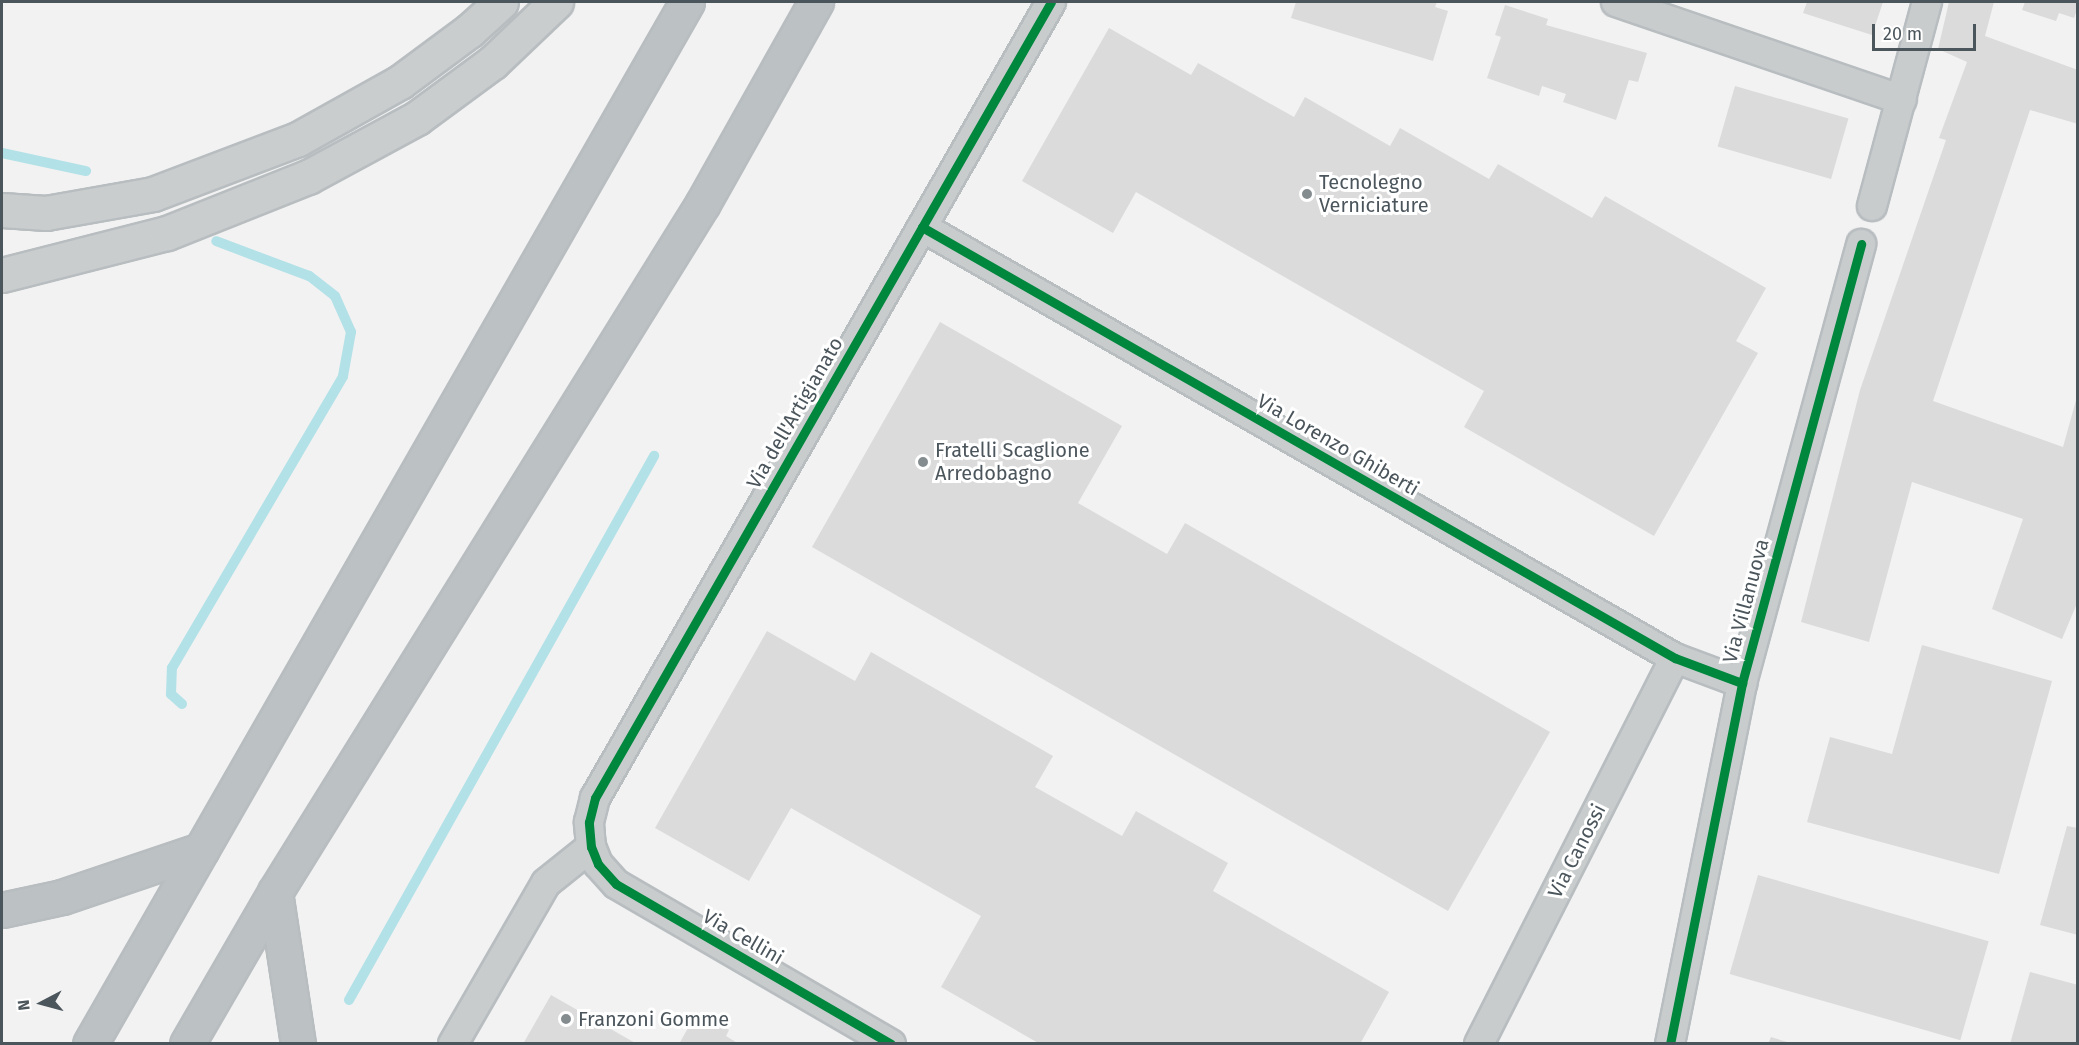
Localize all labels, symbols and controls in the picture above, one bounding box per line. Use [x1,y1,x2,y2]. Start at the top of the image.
scale bar [1875,12,1978,50]
text: 20 m [1883,23,1922,45]
place label: Tecnolegno Verniciature [1319,170,1429,217]
marker: Tecnolegno Verniciature [1300,187,1314,201]
street label: Via dell'Artigianato [742,333,848,493]
street label: Via Lorenzo Ghiberti [1253,389,1423,501]
place label: Fratelli Scaglione Arredobagno [935,438,1090,485]
marker: Fratelli Scaglione Arredobagno [916,455,930,469]
street label: Via Villanuova [1718,536,1774,666]
street label: Via Canossi [1543,800,1611,902]
street label: Via Cellini [698,904,788,970]
north arrow [12,973,72,1033]
text: N [14,999,34,1011]
place label: Franzoni Gomme [578,1007,729,1031]
marker: Franzoni Gomme [559,1012,573,1026]

